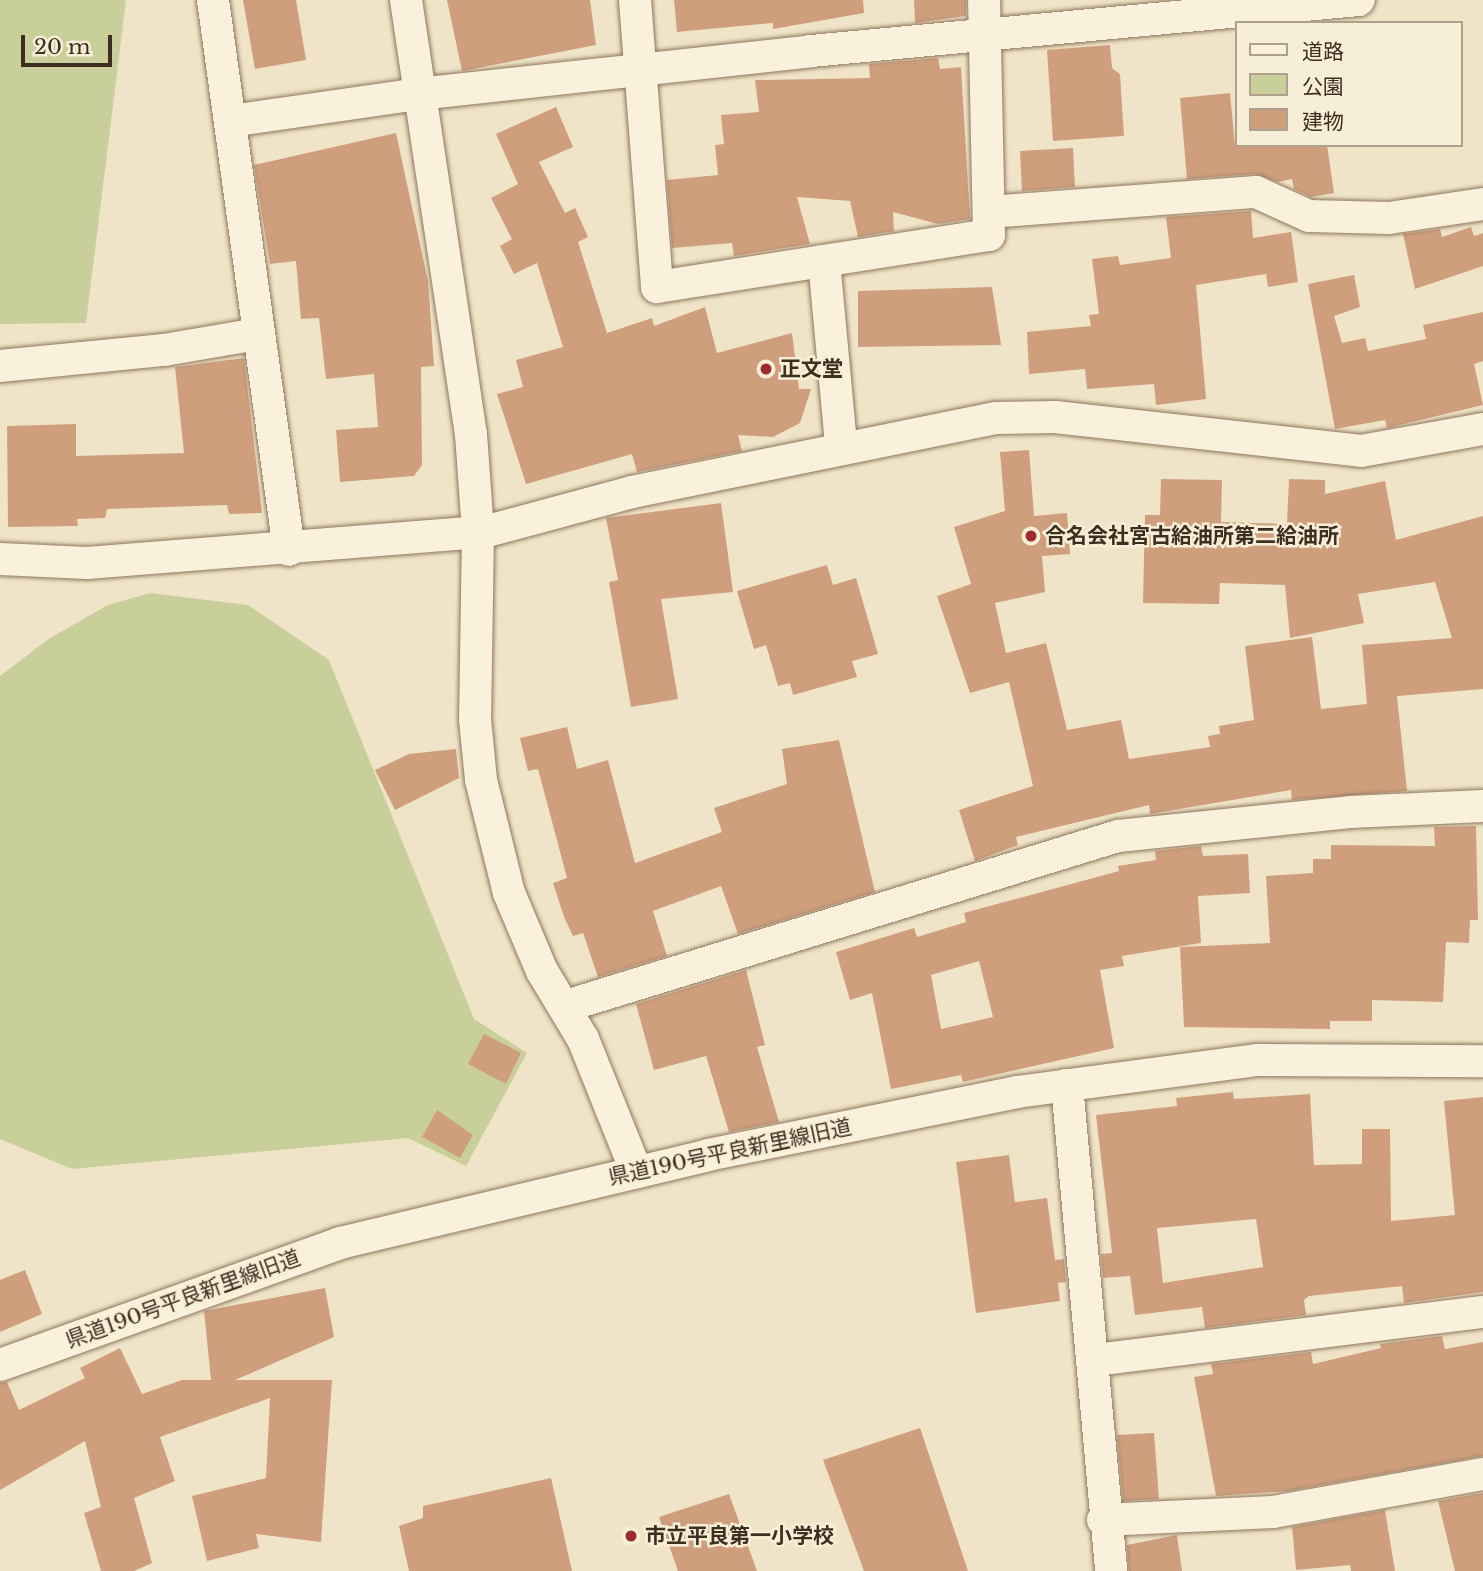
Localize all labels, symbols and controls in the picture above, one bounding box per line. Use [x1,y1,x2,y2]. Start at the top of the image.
scale bar [24,21,116,65]
legend [1234,21,1462,147]
text: 20 m [34,34,91,60]
text: 道路 [1302,39,1344,65]
text: 公園 [1302,74,1344,100]
text: 建物 [1302,109,1344,135]
place label: 正文堂 [780,356,843,382]
marker: 正文堂 [758,361,774,377]
place label: 合名会社宮古給油所第二給油所 [1045,523,1339,549]
marker: 合名会社宮古給油所第二給油所 [1023,528,1039,544]
street label: 県道190号平良新里線旧道 [606,1114,854,1190]
street label: 県道190号平良新里線旧道 [62,1245,304,1353]
place label: 市立平良第一小学校 [645,1523,834,1549]
marker: 市立平良第一小学校 [623,1528,639,1544]

